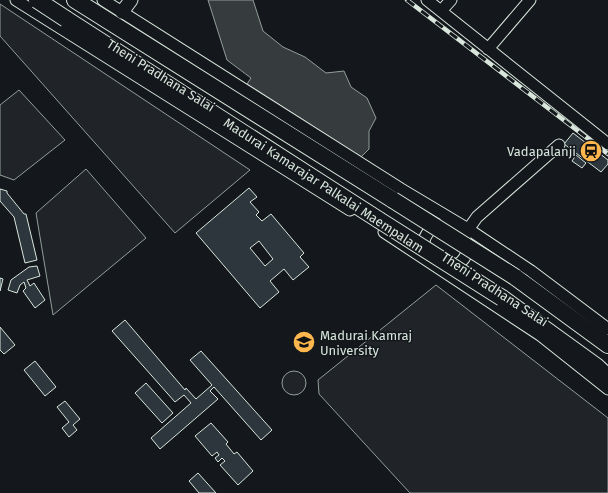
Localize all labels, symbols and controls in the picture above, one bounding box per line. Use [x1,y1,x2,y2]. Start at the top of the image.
street label: Theni Pradhana Salai [104,36,217,115]
street label: Madurai Kamarajar Palkalai Maempalam [221,115,427,256]
station icon: Vadapalanji [578,138,604,164]
place label: Vadapalanji [507,144,576,159]
street label: Theni Pradhana Salai [439,249,551,330]
place label: Madurai Kamraj University [320,328,412,358]
school or university icon: Madurai Kamraj University [291,329,317,355]

